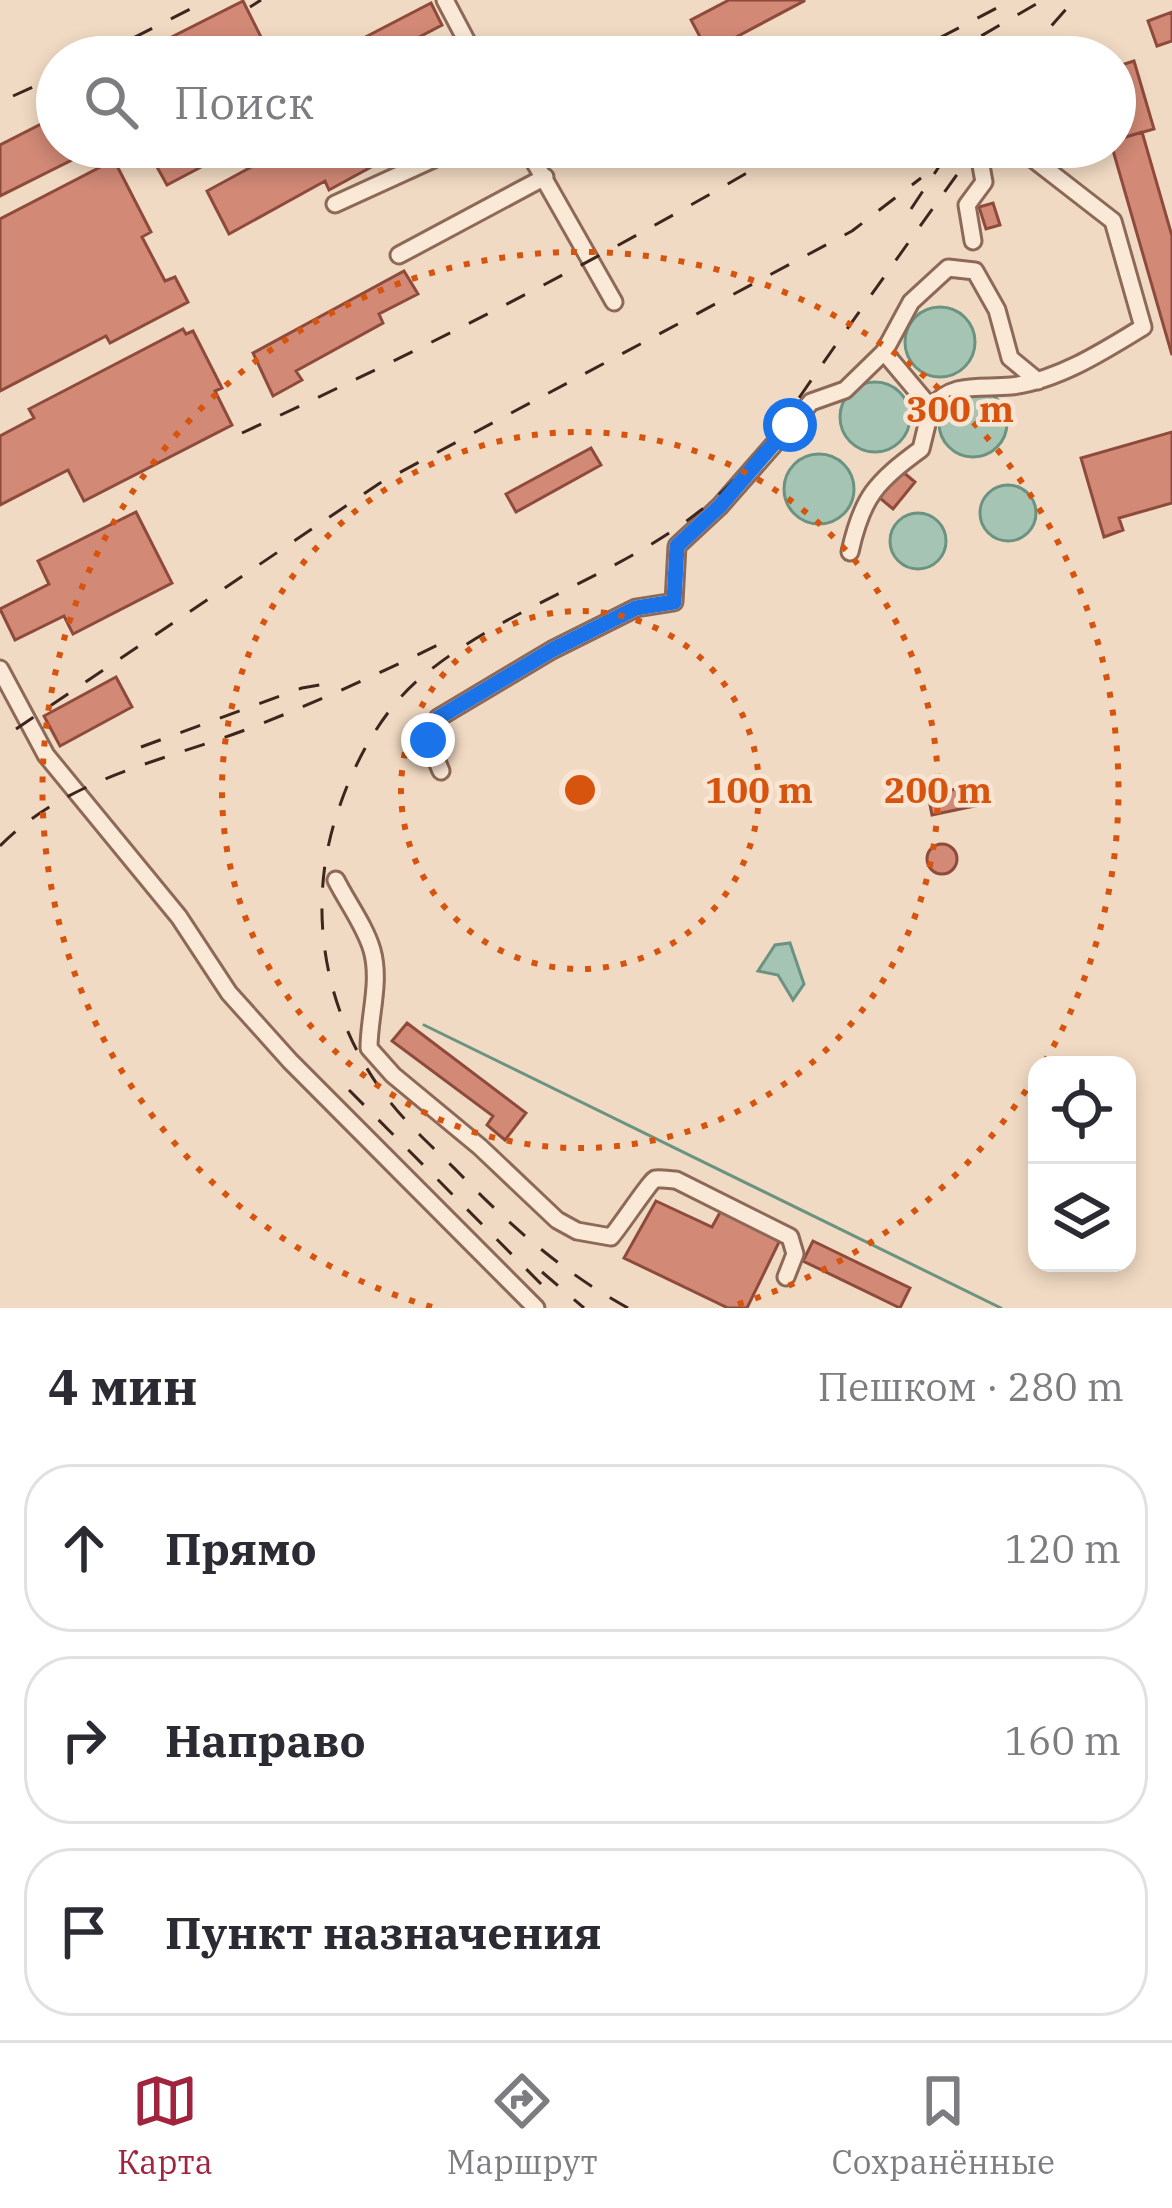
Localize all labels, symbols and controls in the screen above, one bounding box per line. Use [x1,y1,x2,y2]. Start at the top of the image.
search box [36,36,1136,168]
icon: search [78,69,144,135]
text: Поиск [174,73,314,131]
text: 300 m [906,385,1014,432]
route start [763,398,817,452]
route end [401,713,455,767]
text: 100 m [705,766,813,813]
text: 200 m [884,766,992,813]
centre of rings [559,769,601,811]
map controls [1028,1056,1136,1272]
button: locate [1028,1056,1136,1164]
button: layers [1028,1164,1136,1272]
text: 4 мин [48,1353,198,1419]
text: Пешком · 280 m [818,1361,1124,1412]
icon: ahead [51,1515,117,1581]
text: Прямо [165,1519,317,1577]
text: 120 m [1005,1523,1121,1574]
icon: right [51,1707,117,1773]
text: Направо [165,1711,366,1769]
text: 160 m [1005,1715,1121,1766]
icon: arrive [51,1899,117,1965]
text: Пункт назначения [165,1903,602,1961]
tab: Карта [117,2068,213,2183]
tab: Маршрут [447,2068,598,2183]
tab: Сохранённые [832,2068,1055,2183]

